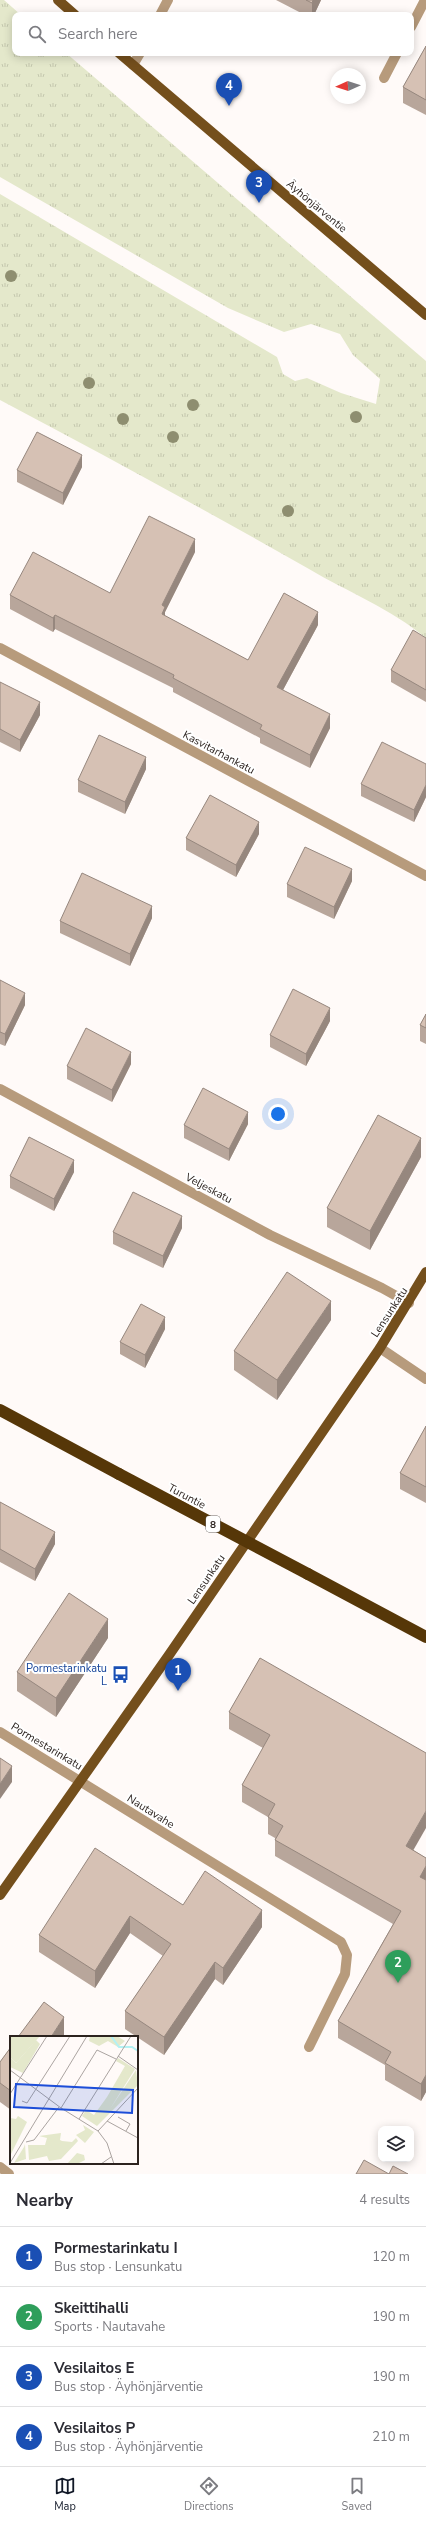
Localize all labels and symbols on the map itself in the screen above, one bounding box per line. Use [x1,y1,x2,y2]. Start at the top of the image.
north arrow [330,68,366,104]
pin: 4 [216,73,242,106]
pin: 3 [246,170,272,203]
street label: Äyhönjärventie [283,177,350,236]
street label: Kasvitarhankatu [180,727,257,778]
your location [268,1104,288,1124]
street label: Veljeskatu [182,1169,235,1207]
street label: Lensunkatu [368,1284,411,1340]
street label: Turuntie [165,1480,208,1513]
road number: 8 [206,1516,220,1532]
street label: Lensunkatu [184,1551,229,1607]
pin: 1 [165,1658,191,1691]
place label: Pormestarinkatu L [26,1661,107,1689]
bus stop icon: Pormestarinkatu L [110,1664,130,1684]
street label: Pormestarinkatu [8,1719,85,1774]
street label: Nautavahe [124,1791,177,1832]
pin: 2 [385,1950,411,1983]
inset map [10,2036,138,2164]

